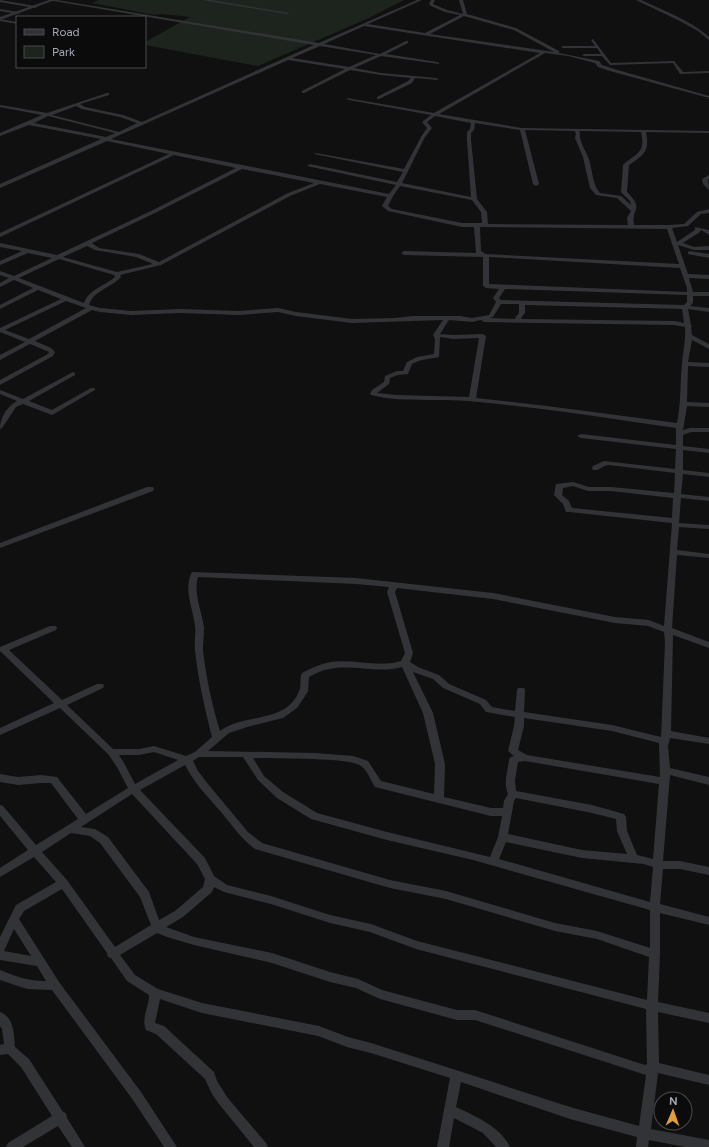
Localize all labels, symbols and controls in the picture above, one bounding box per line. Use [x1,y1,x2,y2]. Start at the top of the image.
legend [16,16,146,68]
text: Road [52,25,80,39]
text: Park [52,45,75,59]
north arrow [653,1091,693,1131]
text: N [669,1095,678,1108]

